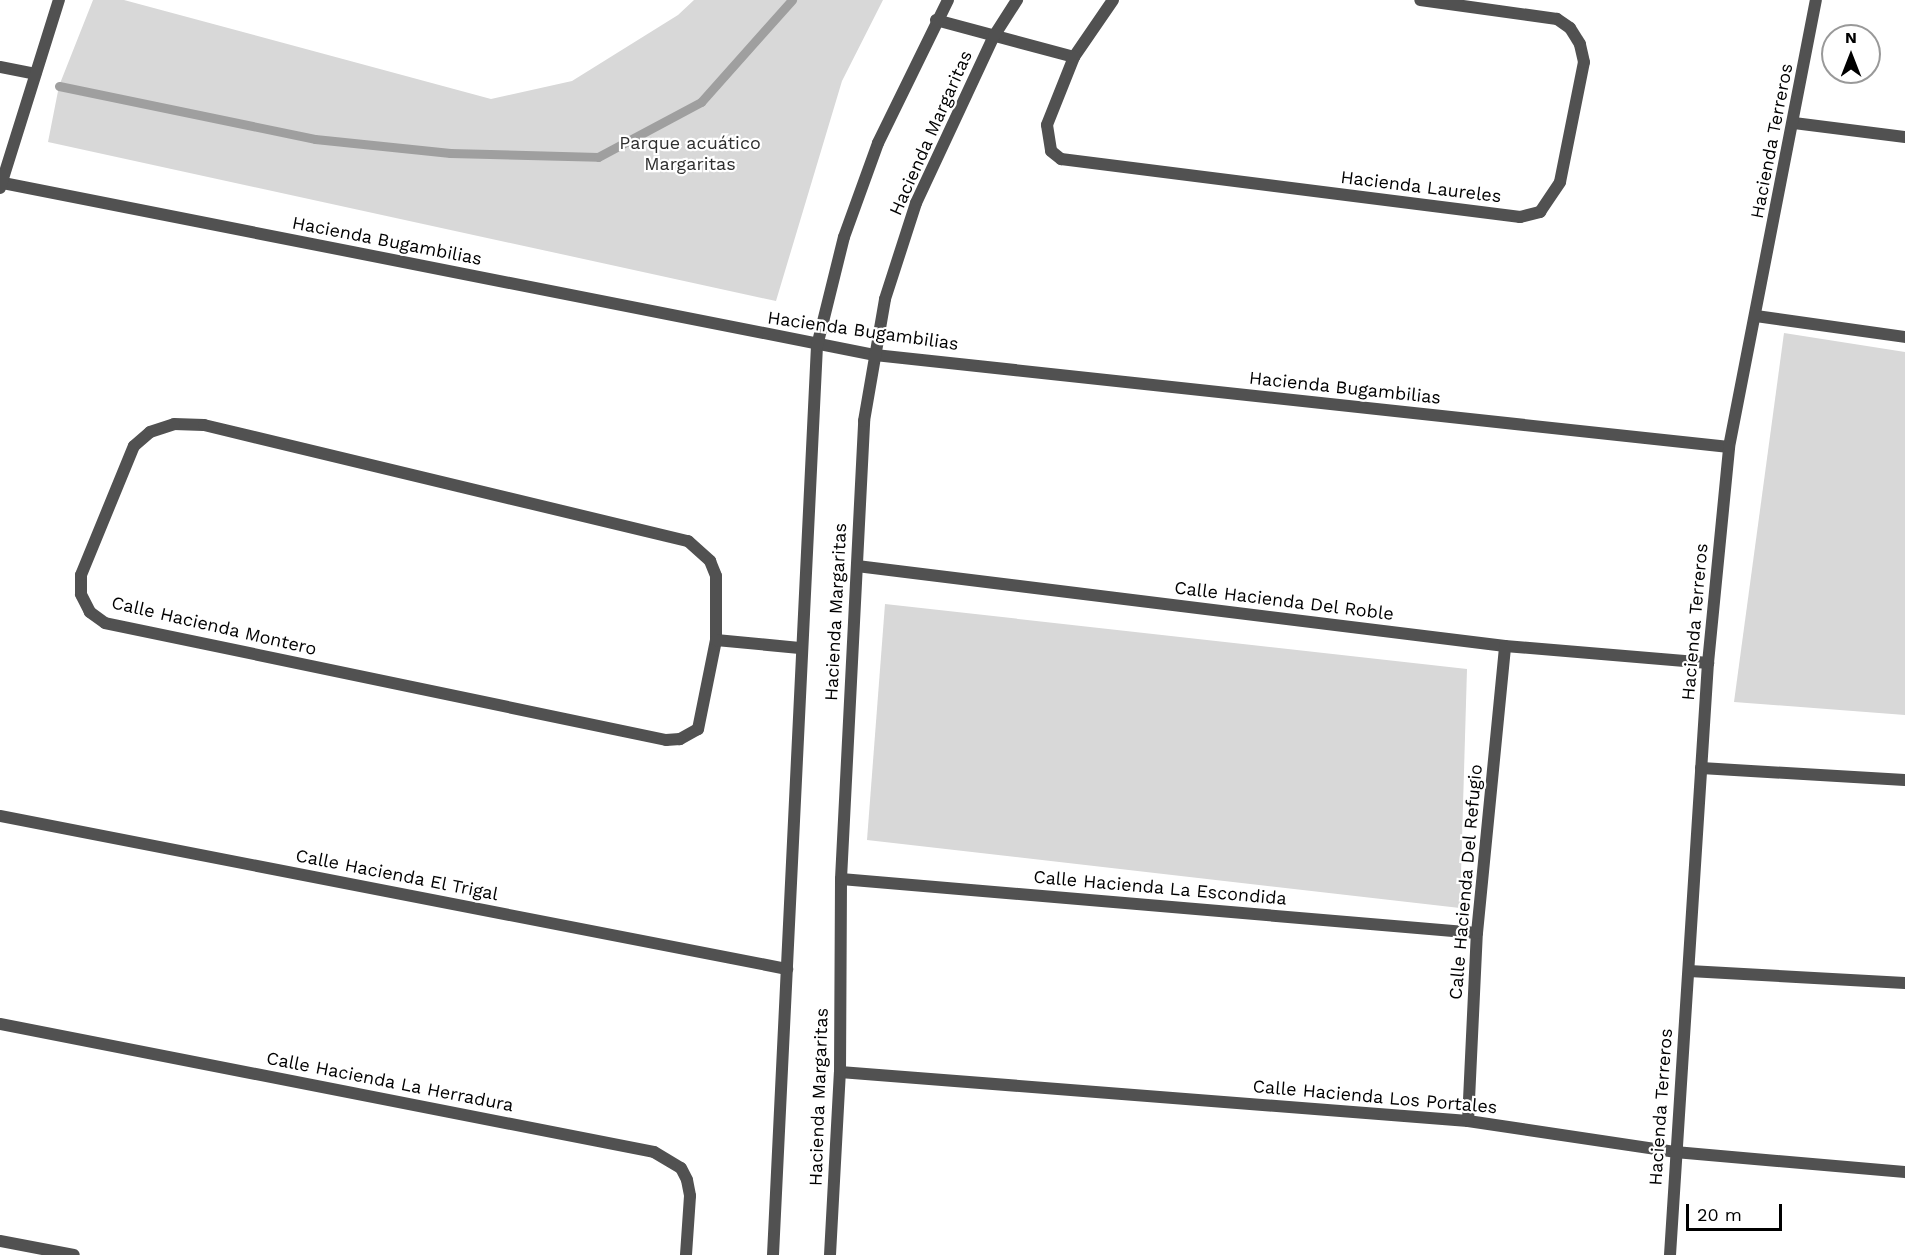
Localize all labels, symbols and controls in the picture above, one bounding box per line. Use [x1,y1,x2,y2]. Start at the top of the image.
north arrow [1821,24,1881,84]
text: N [1845,28,1857,47]
street label: Hacienda Margaritas [885,47,977,219]
street label: Hacienda Terreros [1746,61,1798,221]
park label: Parque acuático Margaritas [619,133,761,176]
street label: Hacienda Laureles [1339,166,1503,208]
street label: Hacienda Bugambilias [290,212,484,270]
street label: Hacienda Bugambilias [766,307,960,355]
street label: Hacienda Bugambilias [1248,367,1442,409]
street label: Hacienda Margaritas [821,522,851,702]
street label: Hacienda Terreros [1677,542,1713,702]
street label: Calle Hacienda Del Roble [1172,577,1396,625]
street label: Calle Hacienda Montero [109,592,319,660]
street label: Calle Hacienda Del Refugio [1445,763,1487,1001]
street label: Calle Hacienda El Trigal [293,845,501,905]
street label: Calle Hacienda La Escondida [1032,866,1288,910]
street label: Hacienda Margaritas [805,1007,833,1187]
street label: Hacienda Terreros [1645,1027,1677,1187]
street label: Calle Hacienda La Herradura [264,1047,516,1117]
street label: Calle Hacienda Los Portales [1252,1076,1498,1118]
scale bar [1689,1192,1785,1230]
text: 20 m [1697,1204,1742,1225]

